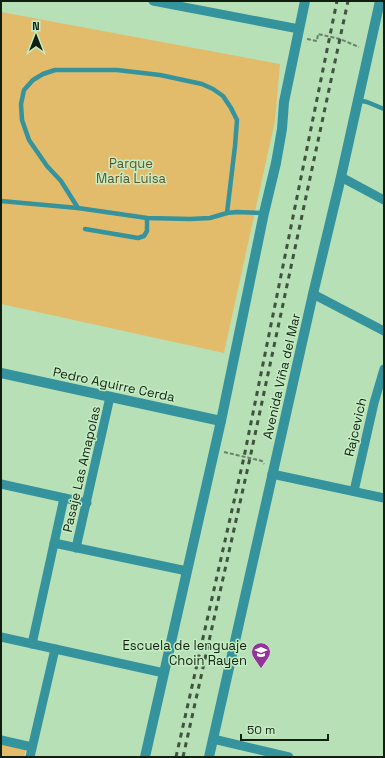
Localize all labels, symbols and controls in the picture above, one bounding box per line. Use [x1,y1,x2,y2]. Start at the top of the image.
north arrow [16,16,56,56]
text: N [32,19,40,33]
park label: Parque María Luisa [96,155,167,187]
street label: Avenida Viña del Mar [259,311,304,441]
street label: Pedro Aguirre Cerda [51,363,177,406]
street label: Rajcevich [340,396,371,458]
street label: Pasaje Las Amapolas [59,404,104,534]
place label: Escuela de lenguaje Choin Rayen [122,637,247,669]
school or university icon: Escuela de lenguaje Choin Rayen [250,641,272,669]
scale bar [241,716,328,742]
text: 50 m [247,722,275,738]

